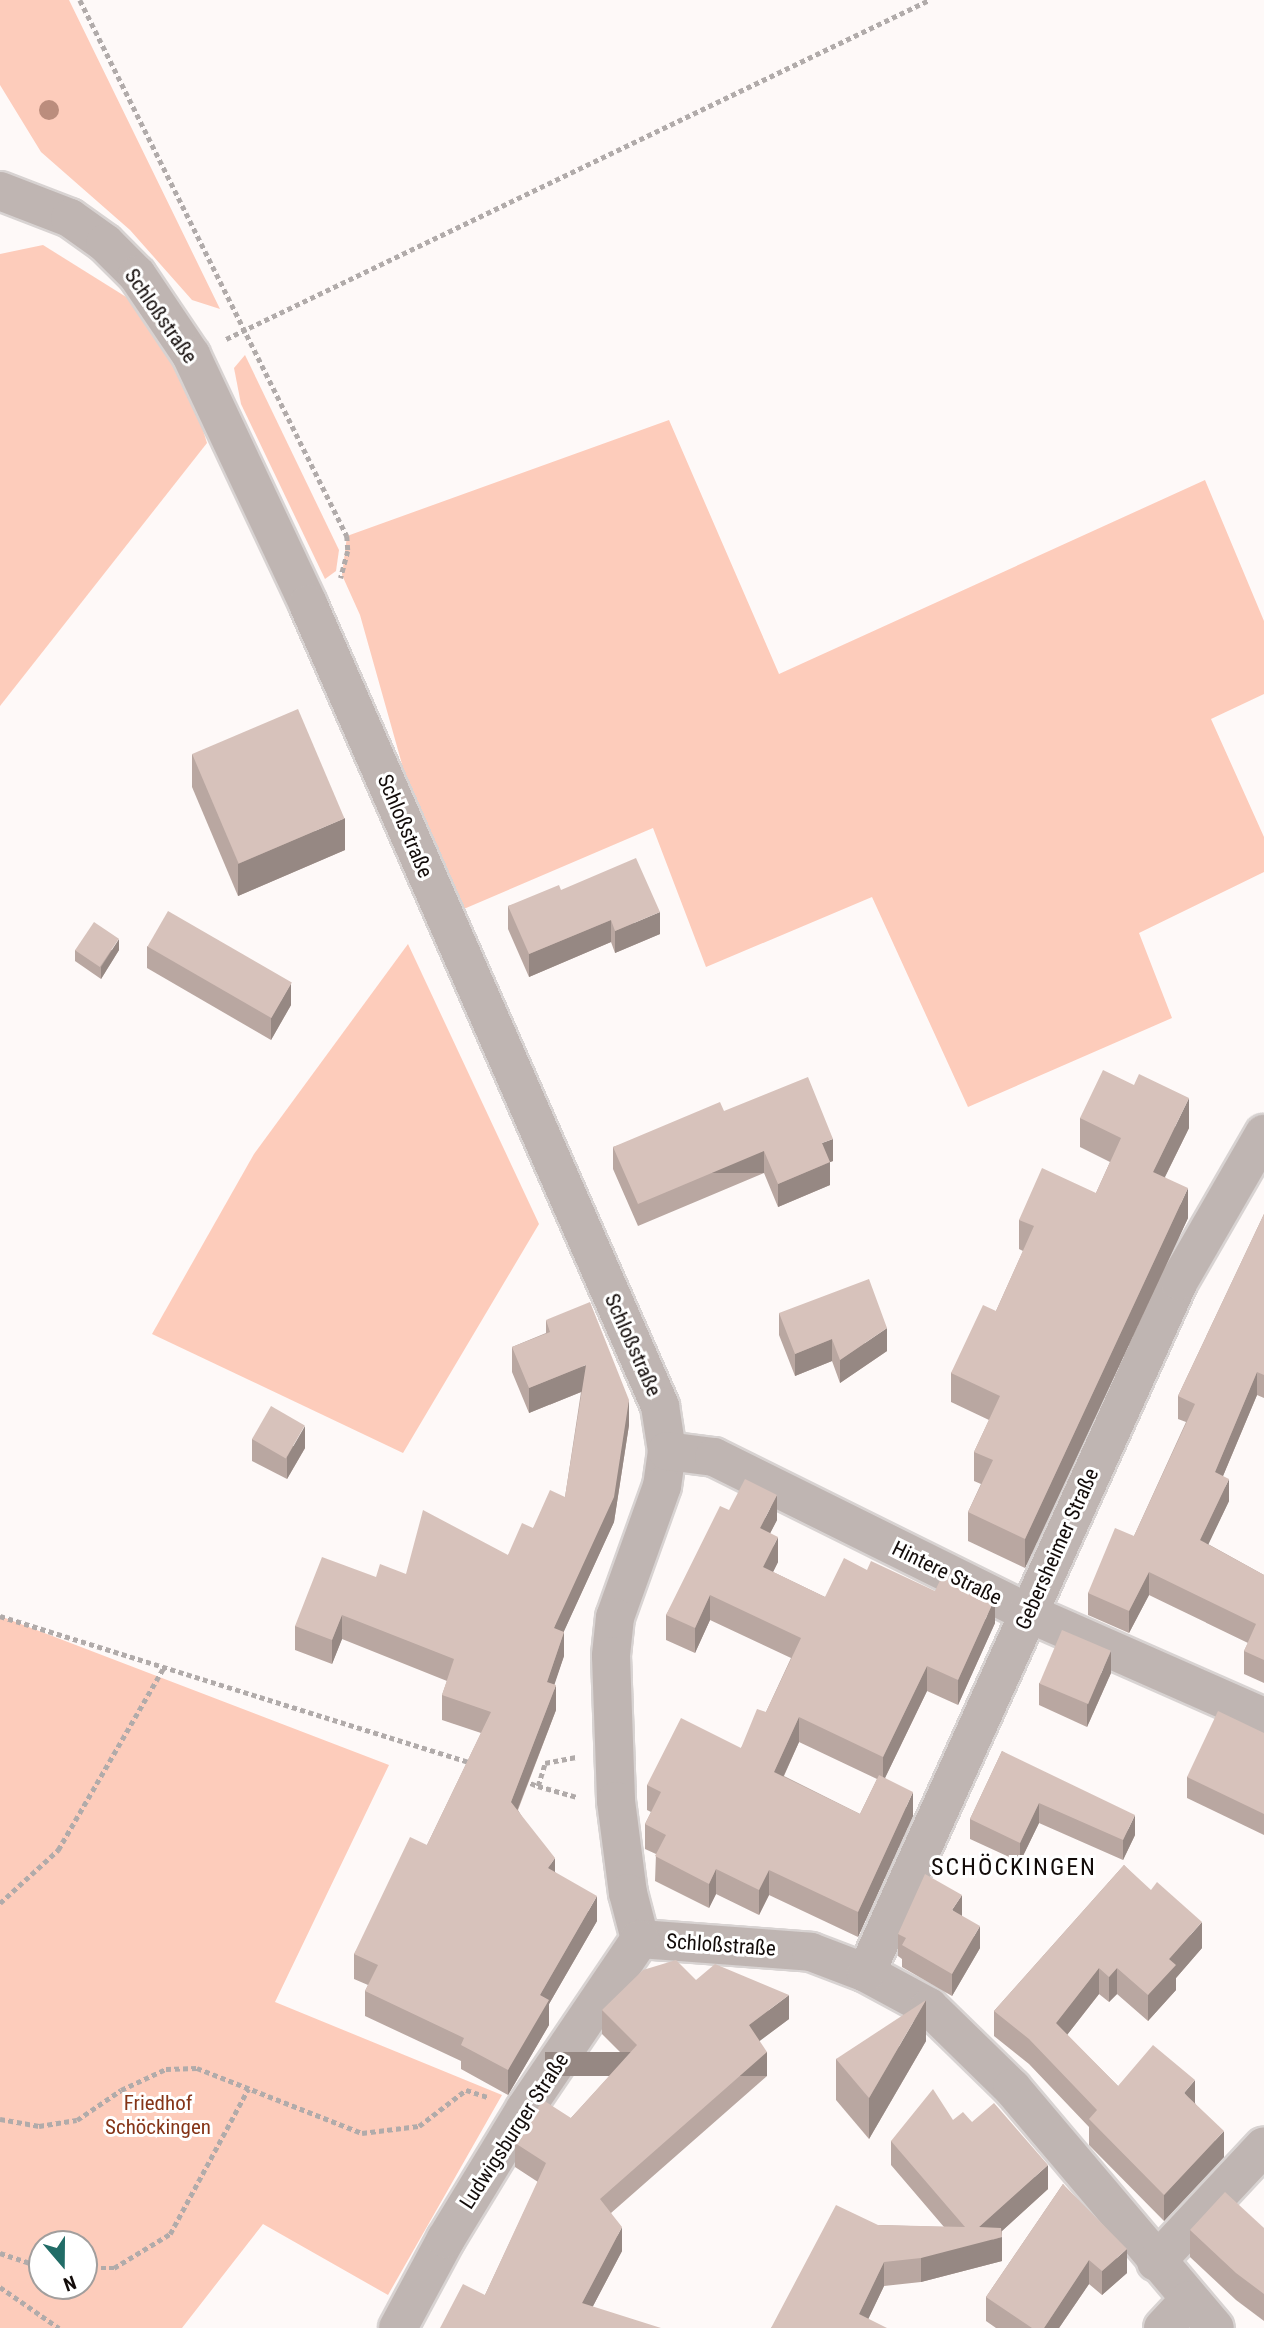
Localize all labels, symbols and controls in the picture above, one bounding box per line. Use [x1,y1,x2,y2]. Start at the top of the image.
street label: Schloßstraße [119,264,203,368]
street label: Schloßstraße [372,771,438,881]
street label: Schloßstraße [599,1290,667,1400]
street label: Gebersheimer Straße [1010,1464,1104,1634]
street label: Hintere Straße [888,1536,1006,1610]
district label: SCHÖCKINGEN [932,1854,1096,1882]
street label: Schloßstraße [665,1929,777,1961]
street label: Ludwigsburger Straße [454,2048,574,2214]
park label: Friedhof Schöckingen [105,2090,211,2140]
north arrow [28,2230,98,2300]
text: N [60,2271,79,2296]

